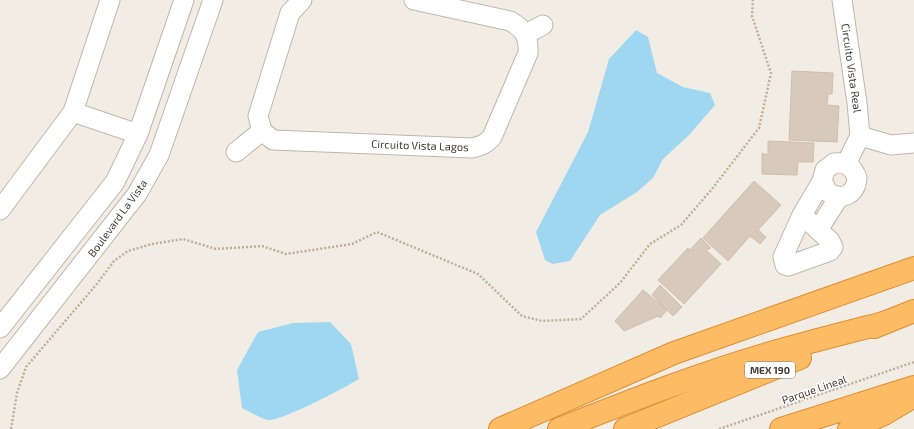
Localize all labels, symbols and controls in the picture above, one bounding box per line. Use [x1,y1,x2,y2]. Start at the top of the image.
street label: Circuito Vista Real [839,23,865,114]
street label: Circuito Vista Lagos [371,137,469,153]
street label: Boulevard La Vista [85,177,149,259]
road number: MEX 190 [745,362,795,378]
street label: Parque Lineal [780,372,849,406]

